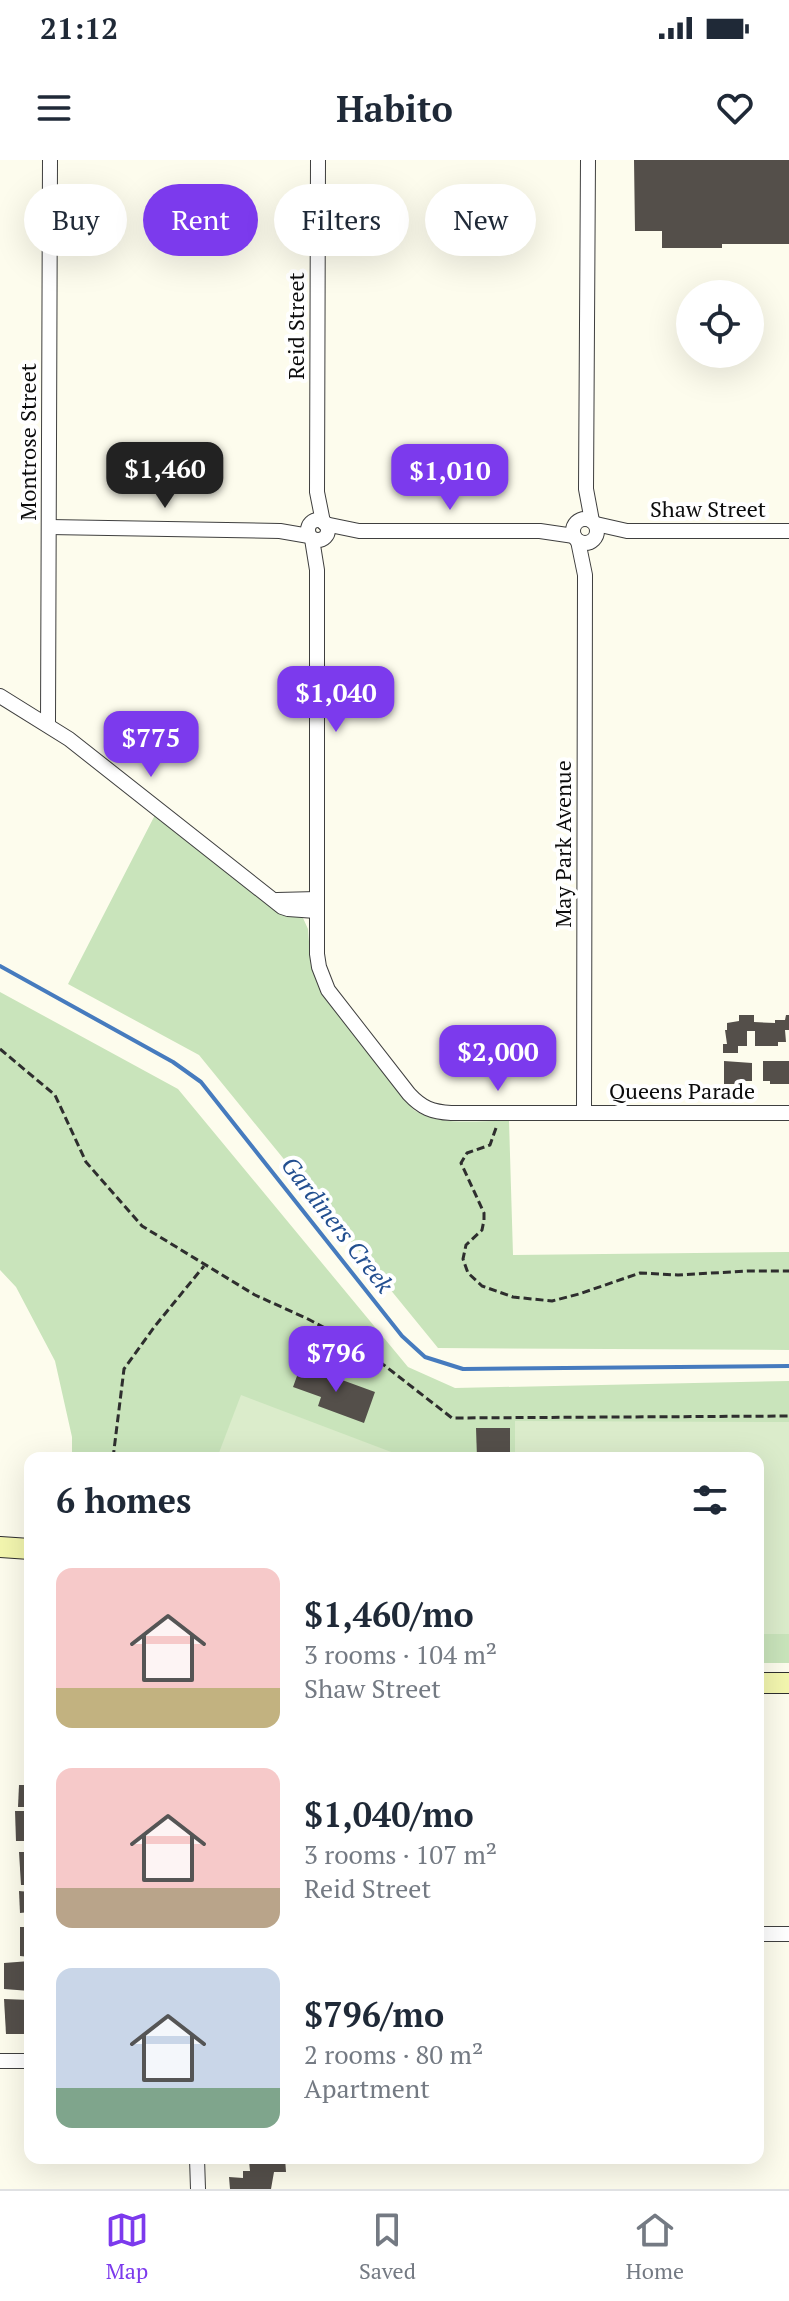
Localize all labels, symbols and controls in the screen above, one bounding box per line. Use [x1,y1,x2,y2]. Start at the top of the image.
text: 21:12 [40,8,118,48]
text: Habito [336,85,453,132]
icon: menu [32,86,76,130]
icon: heart [713,86,757,130]
chip: Buy [24,184,127,256]
chip: Rent [143,184,258,256]
chip: Filters [274,184,409,256]
chip: New [425,184,536,256]
street label: Reid Street [281,272,310,380]
map controls [676,280,764,368]
button: locate [676,280,764,368]
street label: Montrose Street [13,363,42,521]
pin: $1,460 [100,442,230,510]
pin: $1,010 [385,444,515,512]
text: $1,460 [124,451,206,485]
text: $1,010 [409,453,491,487]
street label: Shaw Street [650,494,766,523]
pin: $1,040 [271,666,401,734]
text: $1,040 [295,675,377,709]
pin: $775 [104,711,198,779]
text: $775 [122,720,180,754]
street label: May Park Avenue [548,760,577,928]
pin: $2,000 [433,1025,563,1093]
text: $2,000 [457,1034,539,1068]
street label: Queens Parade [609,1076,755,1105]
water label: Gardiners Creek [274,1150,401,1300]
pin: $796 [289,1326,383,1394]
text: $796 [307,1335,365,1369]
text: 6 homes [56,1478,191,1523]
icon: filters [688,1478,732,1522]
text: $1,460/mo [304,1592,474,1637]
icon: home [120,1600,216,1696]
text: 3 rooms · 104 m² [304,1637,497,1671]
text: Shaw Street [304,1671,441,1705]
text: $1,040/mo [304,1792,474,1837]
icon: home [120,1800,216,1896]
text: 3 rooms · 107 m² [304,1837,497,1871]
text: Reid Street [304,1871,431,1905]
text: $796/mo [304,1992,444,2037]
icon: home [120,2000,216,2096]
text: 2 rooms · 80 m² [304,2037,483,2071]
text: Apartment [304,2071,430,2105]
tab: Map [105,2208,149,2285]
tab: Saved [359,2208,416,2285]
tab: Home [626,2208,684,2285]

